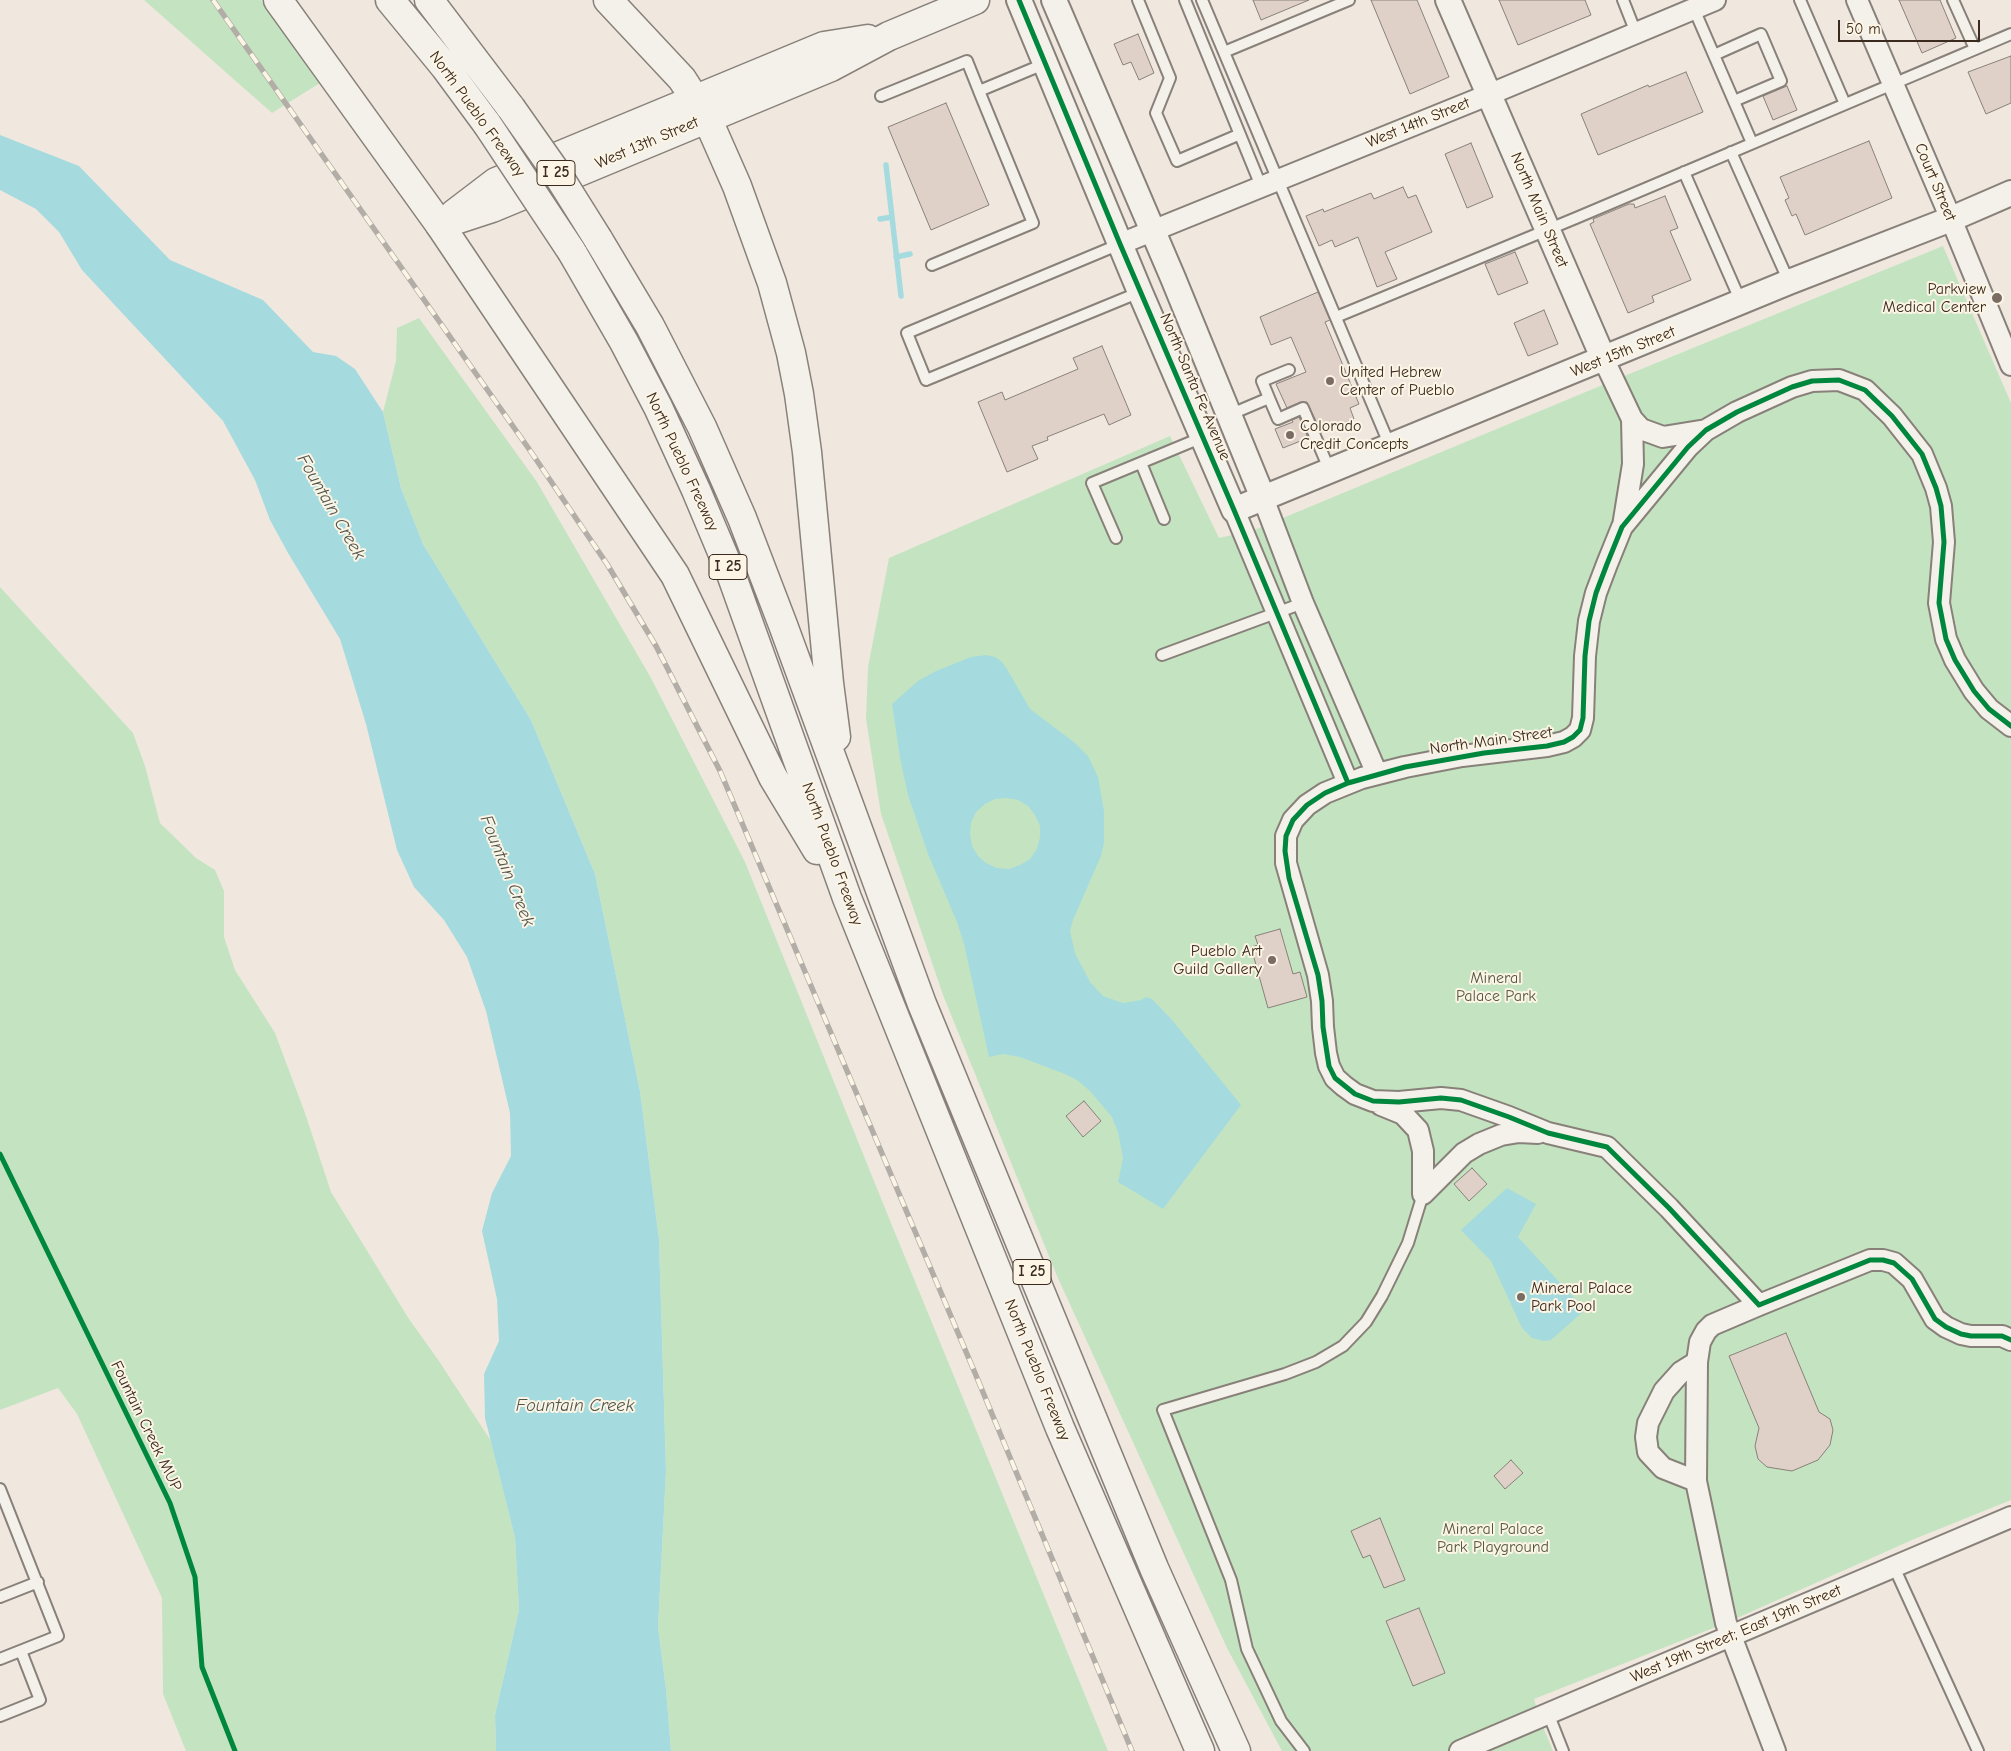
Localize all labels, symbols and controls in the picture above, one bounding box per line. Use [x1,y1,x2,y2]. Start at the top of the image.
scale bar [1841,10,1984,42]
text: 50 m [1846,20,1881,38]
street label: North Pueblo Freeway [425,47,529,181]
street label: West 14th Street [1363,93,1473,153]
street label: West 13th Street [592,113,702,173]
street label: Court Street [1910,140,1960,224]
street label: North Main Street [1506,149,1572,271]
road number: I 25 [537,160,575,186]
place label: Parkview Medical Center [1882,279,1986,317]
marker: Parkview Medical Center [1990,291,2004,305]
street label: North Santa Fe Avenue [1155,311,1235,463]
street label: West 15th Street [1568,322,1678,382]
place label: United Hebrew Center of Pueblo [1340,362,1454,400]
marker: United Hebrew Center of Pueblo [1324,375,1336,387]
street label: North Pueblo Freeway [641,390,723,534]
place label: Colorado Credit Concepts [1300,416,1408,454]
marker: Colorado Credit Concepts [1284,429,1296,441]
water label: Fountain Creek [292,450,370,564]
road number: I 25 [709,554,747,580]
street label: North Main Street [1429,723,1553,759]
street label: North Pueblo Freeway [797,780,867,928]
water label: Fountain Creek [475,812,539,930]
place label: Pueblo Art Guild Gallery [1173,941,1262,979]
marker: Pueblo Art Guild Gallery [1266,954,1278,966]
park label: Mineral Palace Park [1456,968,1536,1006]
road number: I 25 [1013,1260,1051,1284]
place label: Mineral Palace Park Pool [1531,1278,1632,1316]
marker: Mineral Palace Park Pool [1515,1291,1527,1303]
street label: North Pueblo Freeway [1000,1296,1074,1444]
street label: Fountain Creek MUP [106,1358,186,1494]
water label: Fountain Creek [516,1395,634,1417]
park label: Mineral Palace Park Playground [1437,1519,1549,1557]
street label: West 19th Street; East 19th Street [1628,1581,1844,1687]

